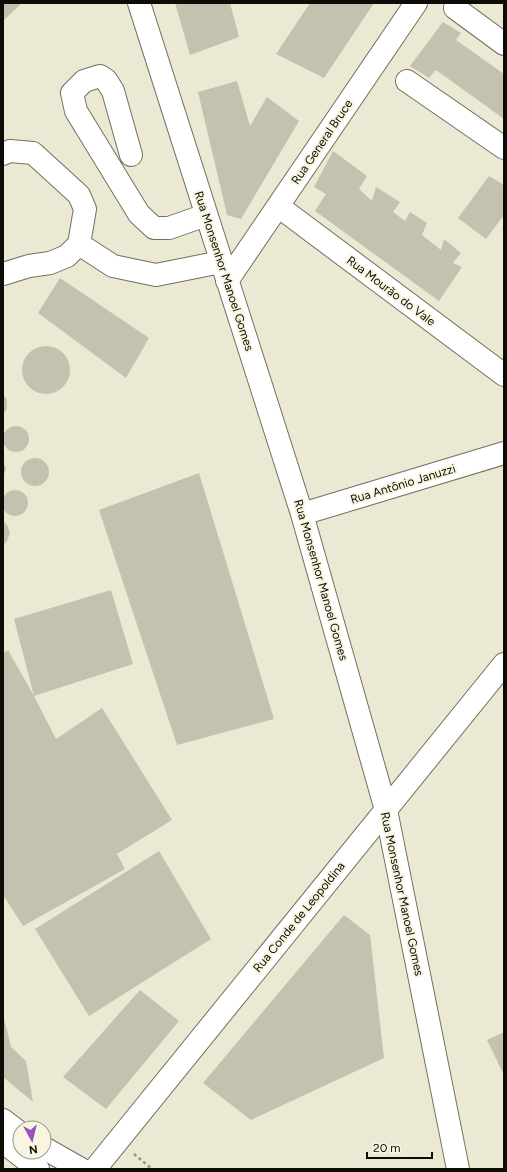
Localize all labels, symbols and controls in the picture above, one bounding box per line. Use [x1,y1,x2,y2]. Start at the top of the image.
street label: Rua General Bruce [288,97,356,187]
street label: Rua Monsenhor Manoel Gomes [192,189,257,353]
street label: Rua Mourão do Vale [344,253,438,329]
street label: Rua Antônio Januzzi [349,461,457,507]
street label: Rua Monsenhor Manoel Gomes [291,498,351,663]
street label: Rua Monsenhor Manoel Gomes [378,811,426,978]
street label: Rua Conde de Leopoldina [250,859,348,975]
north arrow [12,1120,52,1160]
scale bar [367,1134,432,1160]
text: 20 m [373,1141,401,1155]
text: N [28,1142,38,1156]

